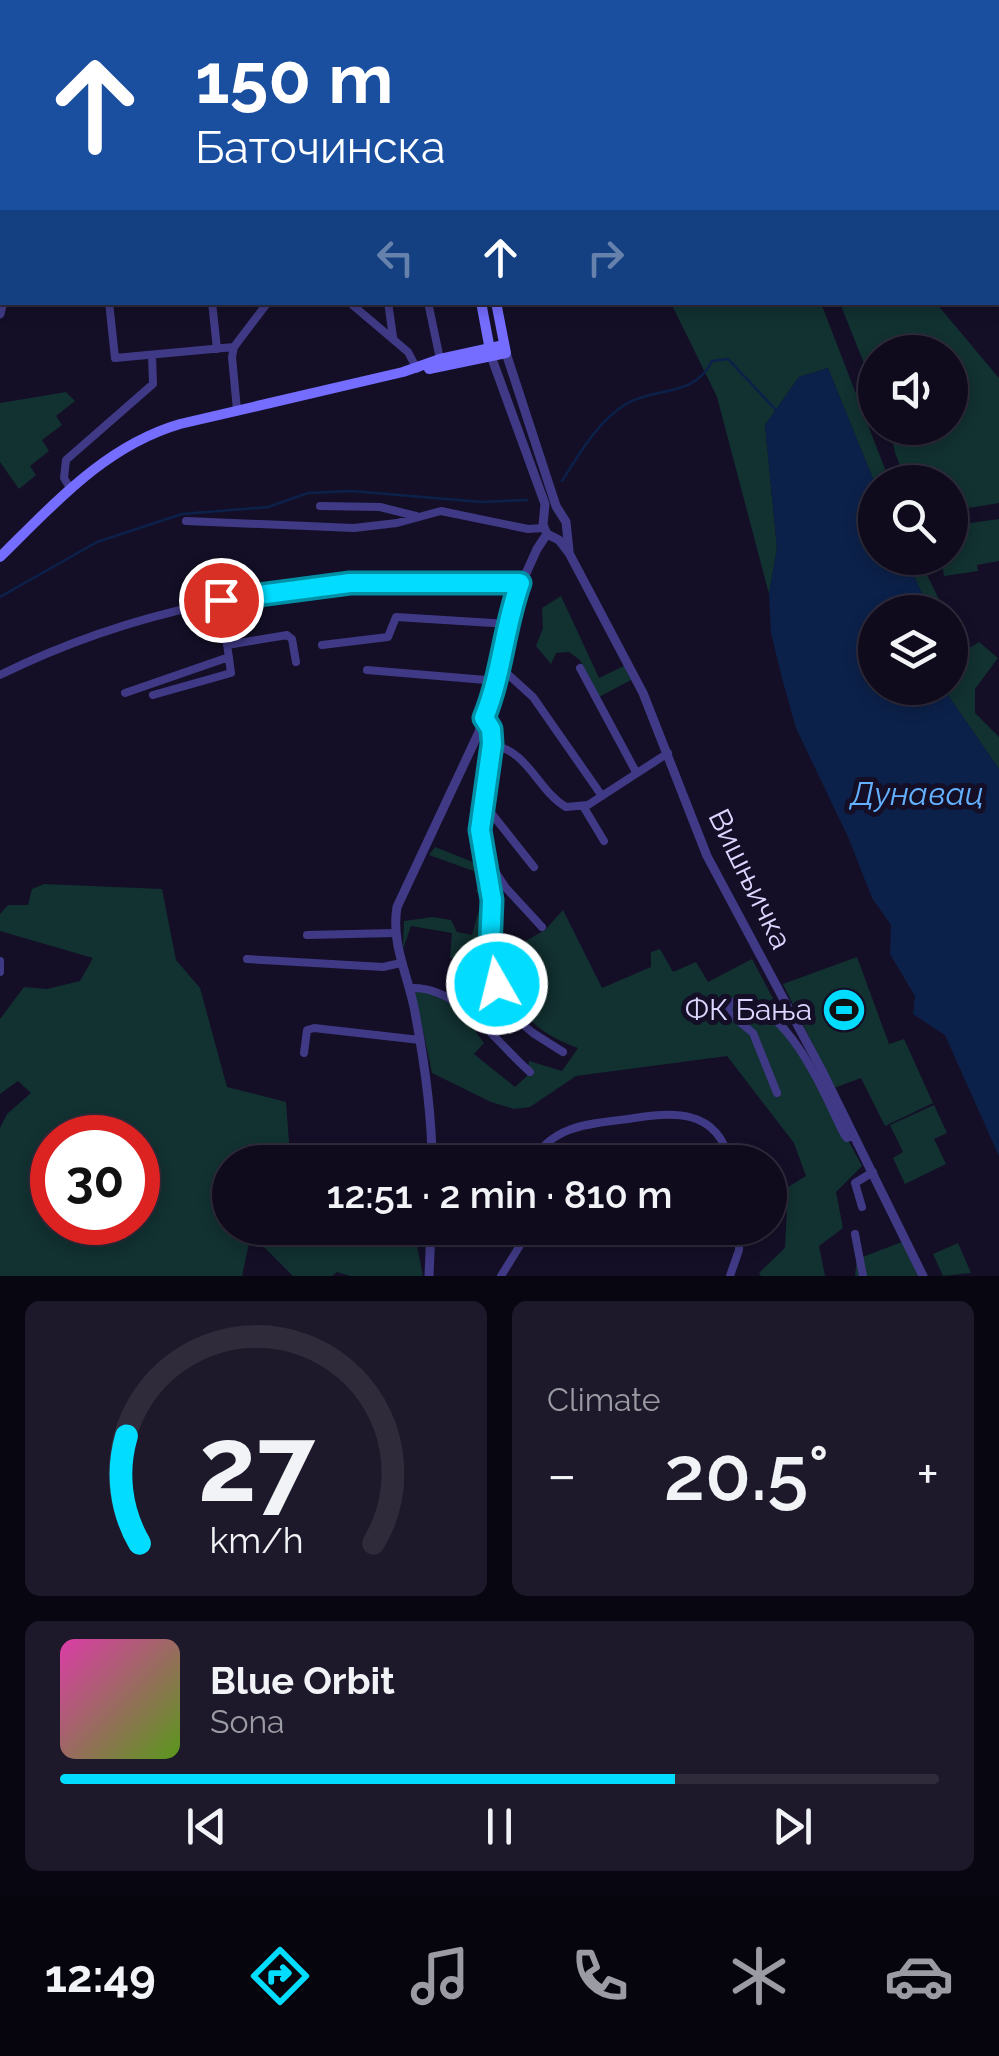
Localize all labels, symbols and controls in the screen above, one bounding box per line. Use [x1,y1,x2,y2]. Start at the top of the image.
text: 150 m [195,37,393,119]
icon: ahead [30,40,160,170]
text: Баточинска [195,121,445,174]
icon: left [368,230,423,285]
icon: ahead [473,230,528,285]
icon: right [578,230,633,285]
map controls [858,335,968,705]
button: sound [858,335,968,445]
button: search [858,465,968,575]
pin [179,558,264,643]
icon: arrive [194,573,249,628]
button: layers [858,595,968,705]
water label: Дунавац [848,775,984,812]
street label: Вишњичка [702,803,799,954]
position arrow [445,932,549,1036]
sports icon: ФК Бања [821,987,867,1033]
place label: ФК Бања [685,992,812,1027]
speed limit sign: 30 [30,1115,160,1245]
text: 12:51 · 2 min · 810 m [327,1172,672,1217]
text: Climate [547,1381,661,1418]
text: 27 [197,1403,315,1525]
text: 20.5° [664,1429,829,1518]
text: − [547,1442,577,1507]
text: + [916,1442,939,1507]
text: km/h [209,1519,303,1561]
text: Blue Orbit [210,1658,395,1703]
text: Sona [210,1703,285,1740]
icon: previous [179,1799,234,1854]
icon: pause [472,1799,527,1854]
icon: next [765,1799,820,1854]
icon: directions [245,1941,315,2011]
icon: music [405,1941,475,2011]
icon: phone [565,1941,635,2011]
icon: climate [724,1941,794,2011]
icon: car [884,1941,954,2011]
text: 12:49 [45,1950,156,2003]

